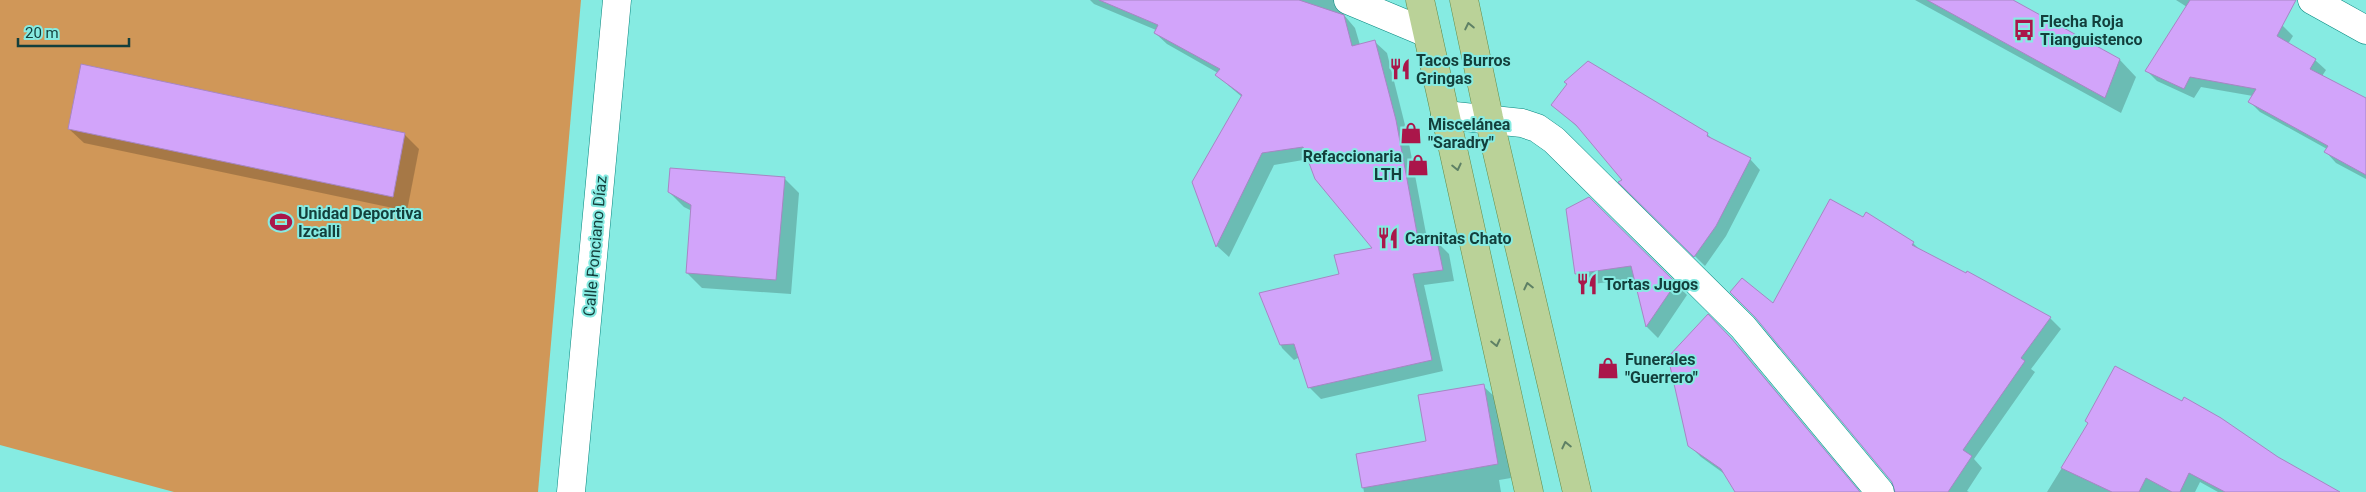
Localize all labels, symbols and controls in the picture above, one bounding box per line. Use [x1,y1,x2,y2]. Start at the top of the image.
place label: Flecha Roja Tianguistenco [2040,12,2143,49]
scale bar [18,15,129,47]
bus stop icon: Flecha Roja Tianguistenco [2011,17,2037,43]
one-way arrow [1464,21,1475,30]
text: 20 m [25,24,59,42]
place label: Tacos Burros Gringas [1416,51,1511,88]
restaurant icon: Tacos Burros Gringas [1387,56,1413,82]
place label: Miscelánea "Saradry" [1428,115,1511,152]
shop icon: Miscelánea "Saradry" [1398,120,1424,146]
place label: Refaccionaria LTH [1303,147,1402,184]
shop icon: Refaccionaria LTH [1405,152,1431,178]
one-way arrow [1451,163,1461,172]
street label: Calle Ponciano Díaz [579,175,611,317]
place label: Unidad Deportiva Izcalli [298,204,422,241]
sports icon: Unidad Deportiva Izcalli [268,209,294,235]
restaurant icon: Carnitas Chato [1375,225,1401,251]
place label: Carnitas Chato [1405,229,1512,248]
restaurant icon: Tortas Jugos [1574,271,1600,297]
place label: Tortas Jugos [1604,275,1698,294]
one-way arrow [1523,282,1534,291]
one-way arrow [1490,338,1501,347]
place label: Funerales "Guerrero" [1625,350,1698,387]
shop icon: Funerales "Guerrero" [1595,355,1621,381]
one-way arrow [1561,440,1572,449]

